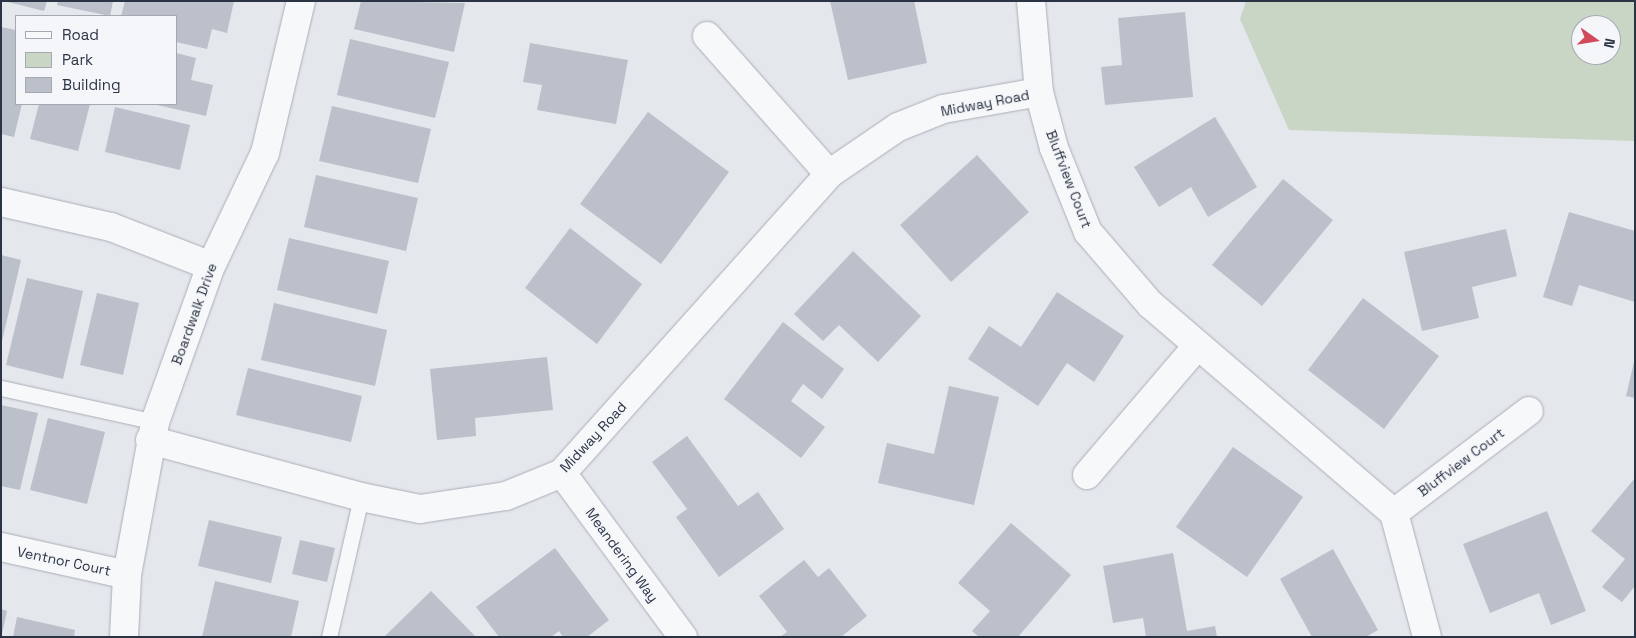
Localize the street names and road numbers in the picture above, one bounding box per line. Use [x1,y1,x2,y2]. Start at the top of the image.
street label: Midway Road [939,86,1031,120]
street label: Bluffview Court [1043,128,1095,230]
street label: Boardwalk Drive [168,261,220,367]
street label: Midway Road [556,398,630,476]
street label: Bluffview Court [1414,424,1508,500]
street label: Meandering Way [582,504,662,606]
street label: Ventnor Court [16,543,112,579]

